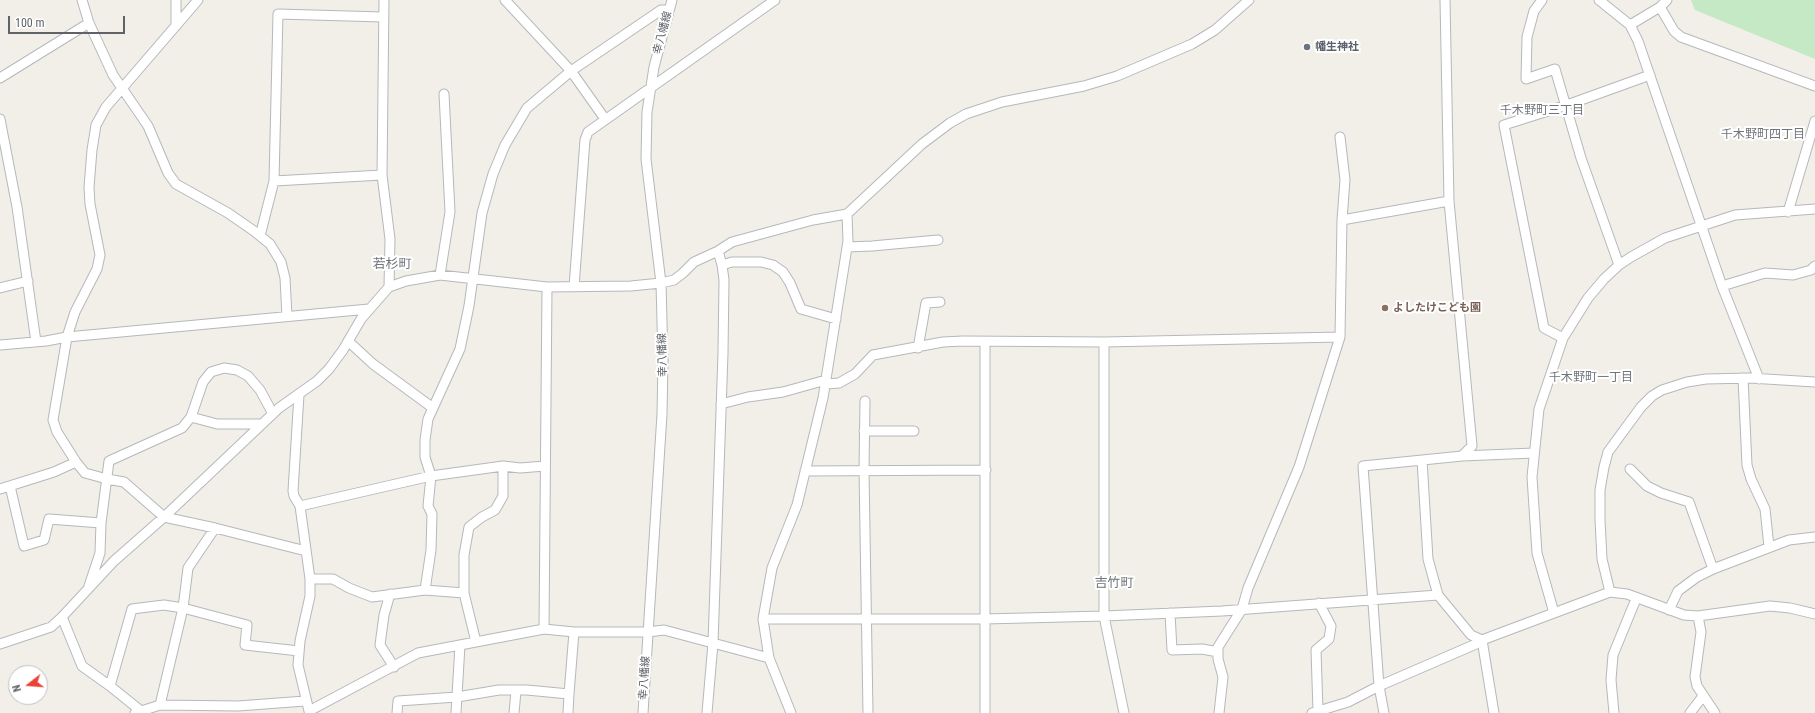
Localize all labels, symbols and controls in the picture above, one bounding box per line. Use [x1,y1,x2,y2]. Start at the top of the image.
scale bar [10,8,127,34]
street label: 幸八幡線 [651,10,675,56]
text: 100 m [15,16,45,30]
place label: 幡生神社 [1315,40,1359,54]
marker: 幡生神社 [1302,42,1312,52]
district label: 千木野町三丁目 [1500,104,1584,118]
district label: 千木野町四丁目 [1721,128,1805,142]
district label: 若杉町 [373,257,411,273]
place label: よしたけこども園 [1393,301,1481,315]
marker: よしたけこども園 [1380,303,1390,313]
street label: 幸八幡線 [656,333,670,377]
district label: 千木野町一丁目 [1549,371,1633,385]
district label: 吉竹町 [1095,576,1133,592]
street label: 幸八幡線 [637,656,653,700]
north arrow [8,665,48,705]
text: N [10,683,24,693]

